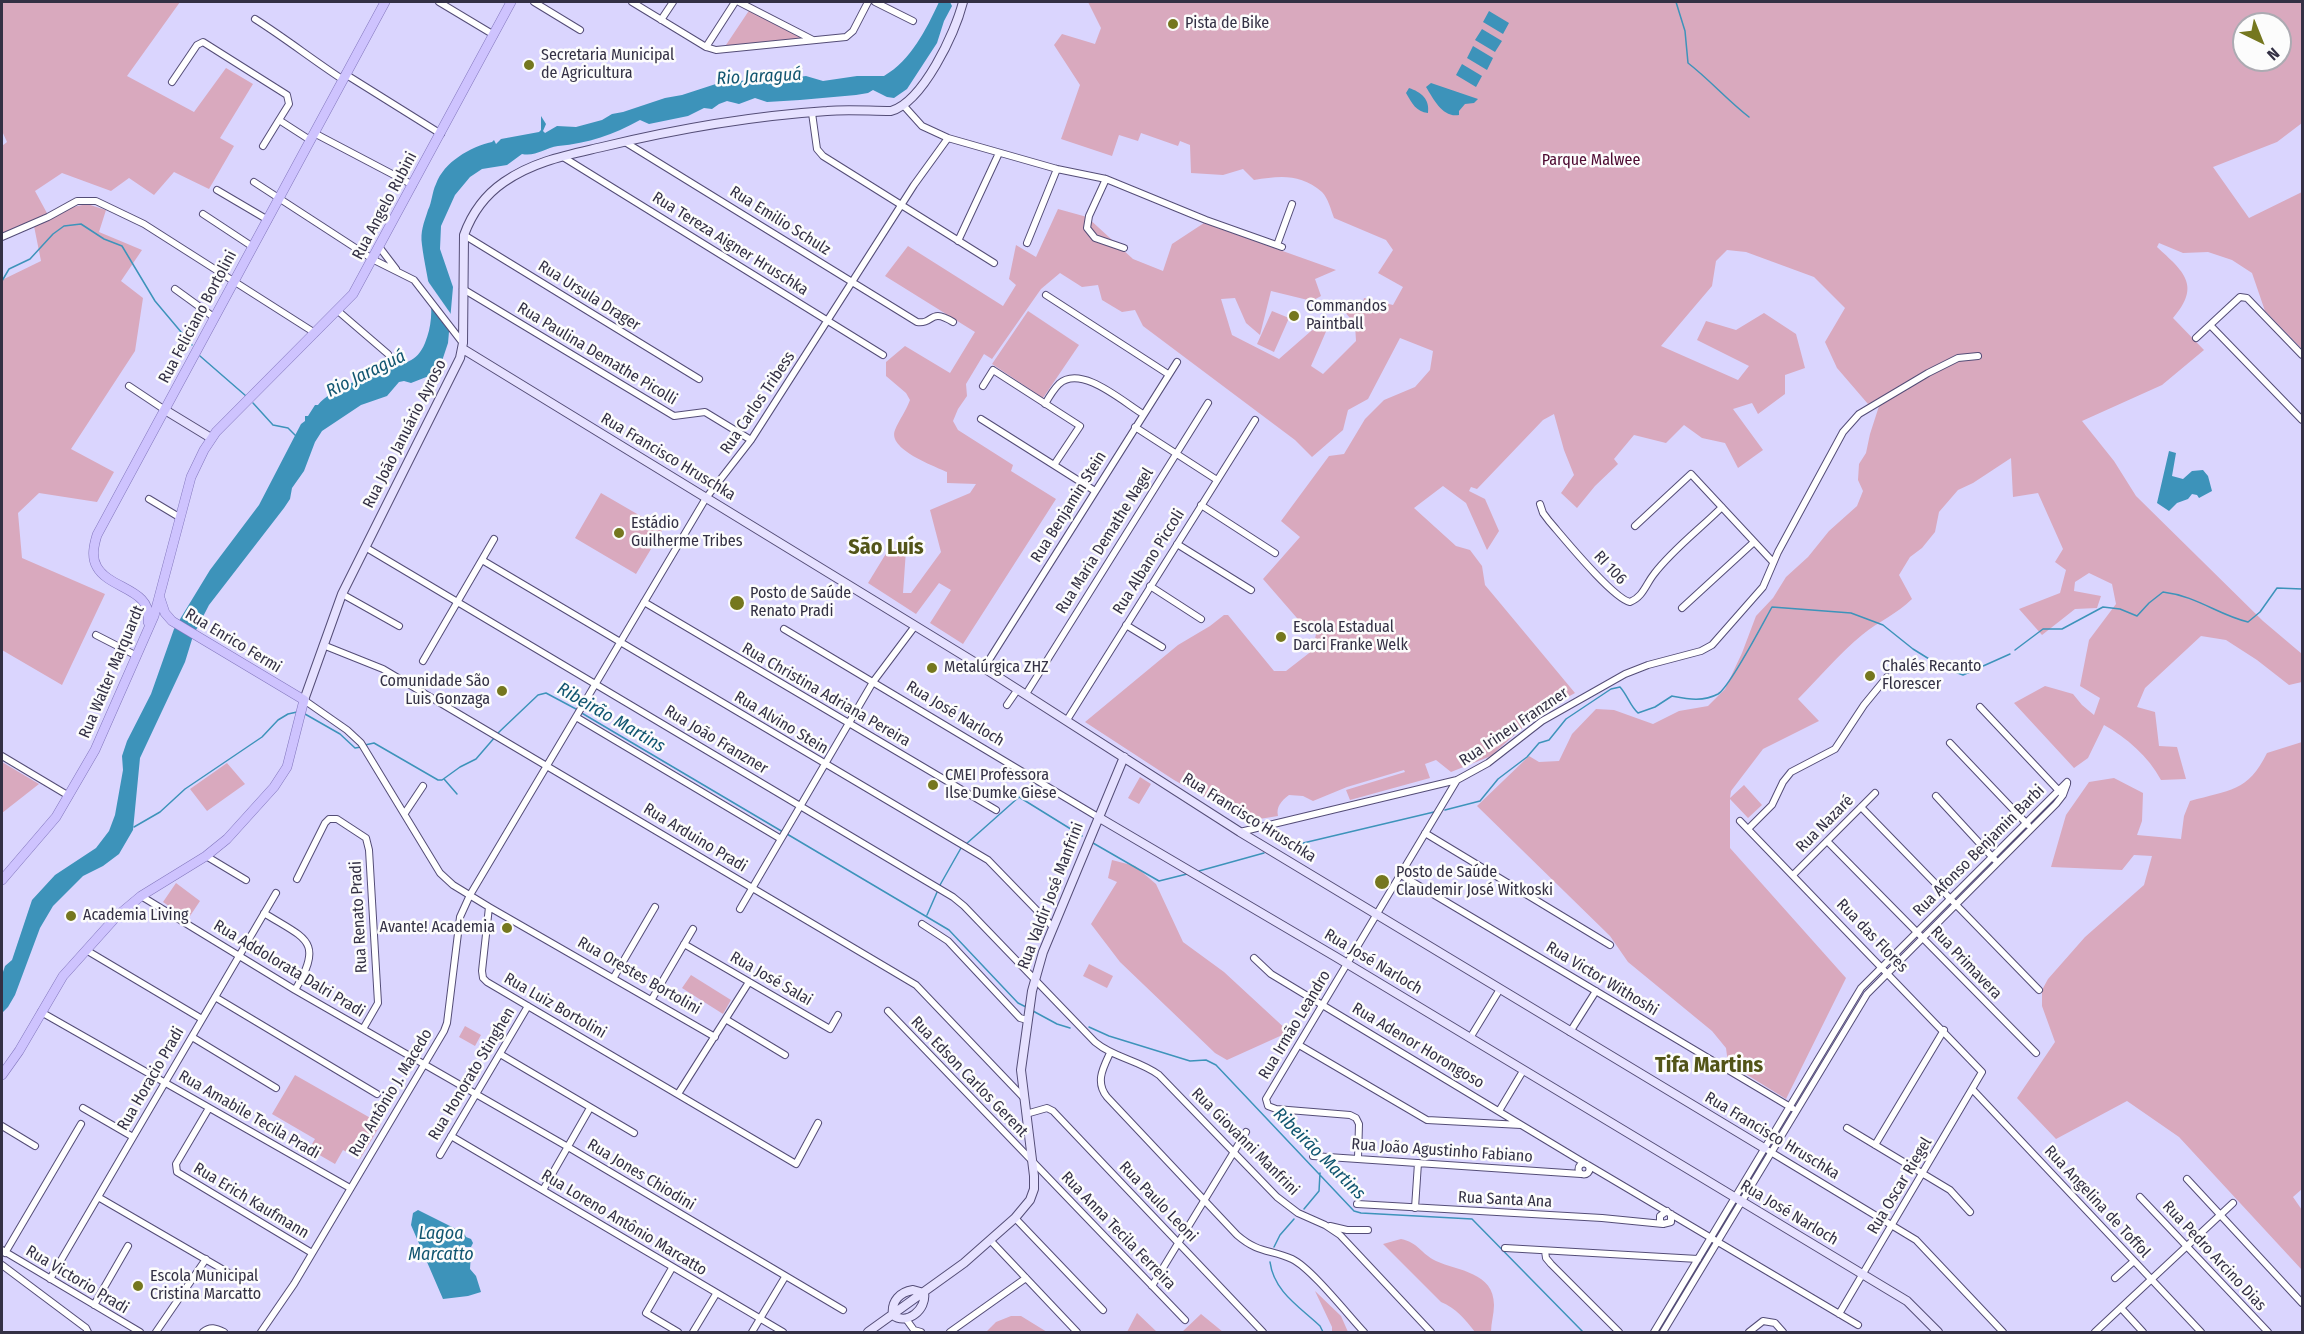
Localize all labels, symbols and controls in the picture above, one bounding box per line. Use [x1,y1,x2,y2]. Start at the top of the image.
north arrow [2232,12,2292,72]
place label: Pista de Bike [1185,14,1269,34]
marker: Pista de Bike [1166,17,1180,31]
text: N [2263,44,2283,64]
place label: Secretaria Municipal de Agricultura [541,46,674,84]
marker: Secretaria Municipal de Agricultura [522,58,536,72]
water label: Rio Jaraguá [716,64,802,90]
street label: Rua Angelo Rubini [349,149,421,263]
park label: Parque Malwee [1542,151,1640,171]
street label: Rua Emilio Schulz [726,182,834,260]
street label: Rua Tereza Aigner Hruschka [648,188,812,300]
street label: Rua Feliciano Bortolini [155,247,241,387]
street label: Rua Ursula Drager [534,257,644,335]
place label: Commandos Paintball [1306,297,1387,335]
street label: Rua Paulina Demathe Picolli [514,299,680,409]
marker: Commandos Paintball [1287,309,1301,323]
water label: Rio Jaraguá [323,346,409,402]
street label: Rua Carlos Tribess [717,348,799,458]
street label: Rua João Januário Ayroso [359,356,451,512]
street label: Rua Francisco Hruschka [597,409,739,505]
street label: Rua Benjamin Stein [1027,448,1111,566]
street label: Rua Maria Demathe Nagel [1052,464,1158,618]
street label: Rua Albano Piccoli [1109,506,1189,618]
place label: Estádio Guilherme Tribes [631,514,742,552]
marker: Estádio Guilherme Tribes [612,526,626,540]
district label: São Luís [848,535,924,561]
street label: RI 106 [1590,547,1630,589]
place label: Posto de Saúde Renato Pradi [750,584,851,622]
marker: Posto de Saúde Renato Pradi [728,594,746,612]
street label: Rua Walter Marquardt [75,603,149,741]
street label: Rua Enrico Fermi [181,605,285,677]
place label: Escola Estadual Darci Franke Welk [1293,618,1408,656]
marker: Escola Estadual Darci Franke Welk [1274,630,1288,644]
street label: Rua Christina Adriana Pereira [738,639,914,751]
place label: Chalés Recanto Florescer [1882,657,1981,695]
place label: Metalúrgica ZHZ [944,658,1049,678]
marker: Metalúrgica ZHZ [925,661,939,675]
marker: Chalés Recanto Florescer [1863,669,1877,683]
place label: Comunidade São Luis Gonzaga [380,672,490,710]
street label: Rua José Narloch [903,677,1007,751]
water label: Ribeirão Martins [553,678,669,758]
marker: Comunidade São Luis Gonzaga [495,684,509,698]
street label: Rua Irineu Franzner [1456,684,1572,770]
street label: Rua Alvino Stein [731,687,831,759]
street label: Rua João Franzner [661,702,771,778]
place label: CMEI Professora Ilse Dumke Giese [945,766,1057,804]
street label: Rua Francisco Hruschka [1179,769,1319,867]
marker: CMEI Professora Ilse Dumke Giese [926,778,940,792]
street label: Rua Afonso Benjamin Barbi [1909,781,2049,921]
street label: Rua Nazaré [1792,791,1858,857]
street label: Rua Arduino Pradi [640,800,750,876]
street label: Rua Valdir José Manfrini [1014,820,1088,972]
street label: Rua Renato Pradi [346,861,372,973]
place label: Posto de Saúde Claudemir José Witkoski [1396,863,1553,901]
marker: Posto de Saúde Claudemir José Witkoski [1373,873,1391,891]
street label: Rua das Flores [1832,895,1912,977]
place label: Academia Living [83,906,189,926]
marker: Academia Living [64,909,78,923]
street label: Rua Addolorata Dalri Pradi [210,916,368,1022]
place label: Avante! Academia [379,918,495,938]
marker: Avante! Academia [500,921,514,935]
street label: Rua Primavera [1926,922,2006,1004]
street label: Rua José Narloch [1321,925,1425,999]
street label: Rua Orestes Bortolini [574,933,704,1019]
street label: Rua Victor Withoshi [1542,938,1662,1020]
street label: Rua José Salai [727,948,815,1010]
street label: Rua Irmão Leandro [1255,967,1335,1083]
street label: Rua Luiz Bortolini [500,969,610,1043]
street label: Rua Adenor Horongoso [1348,999,1488,1093]
street label: Rua Honorato Stinghen [425,1004,519,1144]
street label: Rua Edson Carlos Gerent [906,1013,1032,1141]
street label: Rua Horacio Pradi [114,1024,188,1134]
street label: Rua Antônio J. Macedo [345,1026,437,1160]
district label: Tifa Martins [1655,1053,1763,1079]
street label: Rua Amabile Tecila Pradi [175,1067,323,1163]
street label: Rua Giovanni Manfrini [1187,1084,1303,1200]
street label: Rua Francisco Hruschka [1701,1088,1843,1184]
water label: Ribeirão Martins [1269,1104,1369,1204]
street label: Rua Oscar Riegel [1864,1134,1936,1238]
street label: Rua Jones Chiodini [584,1135,698,1215]
street label: Rua João Agustinho Fabiano [1351,1135,1533,1167]
street label: Rua Angelina de Toffol [2040,1142,2154,1262]
street label: Rua Paulo Leoni [1115,1158,1201,1246]
street label: Rua Erich Kaufmann [190,1159,312,1243]
street label: Rua Loreno Antônio Marcatto [538,1166,710,1280]
street label: Rua Anna Tecila Ferreira [1057,1168,1179,1294]
street label: Rua José Narloch [1737,1176,1841,1250]
street label: Rua Santa Ana [1457,1188,1553,1212]
street label: Rua Pedro Arcino Dias [2158,1197,2270,1315]
water label: Lagoa Marcatto [408,1223,474,1266]
street label: Rua Victorio Pradi [22,1242,132,1318]
place label: Escola Municipal Cristina Marcatto [150,1267,261,1305]
marker: Escola Municipal Cristina Marcatto [131,1279,145,1293]

